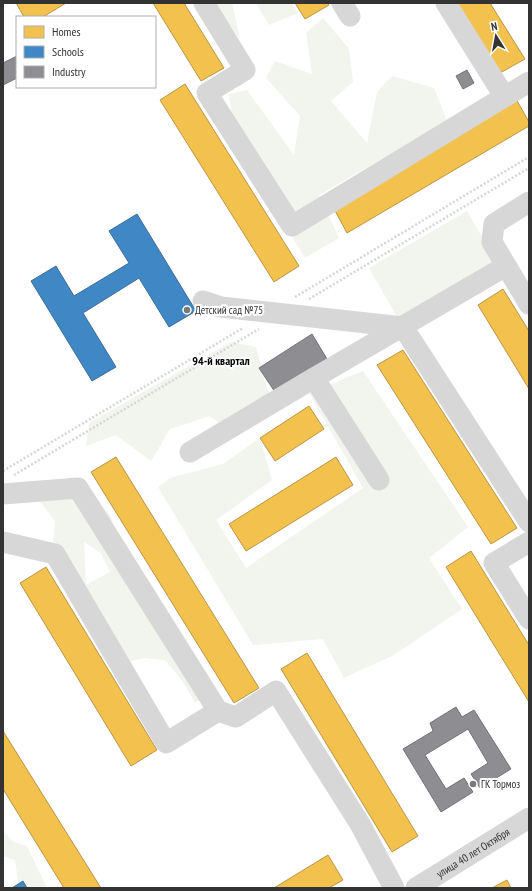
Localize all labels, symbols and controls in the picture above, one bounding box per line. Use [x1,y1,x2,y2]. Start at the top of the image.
legend [16,16,156,88]
north arrow [476,16,516,56]
text: N [490,19,498,34]
text: Homes [52,24,80,39]
text: Schools [52,44,84,59]
text: Industry [52,64,86,79]
place label: Детский сад №75 [195,303,263,317]
marker: Детский сад №75 [182,305,192,315]
district label: 94-й квартал [192,353,250,368]
place label: ГК Тормоз [481,777,520,791]
marker: ГК Тормоз [468,779,478,789]
street label: улица 40 лет Октября [434,825,512,881]

